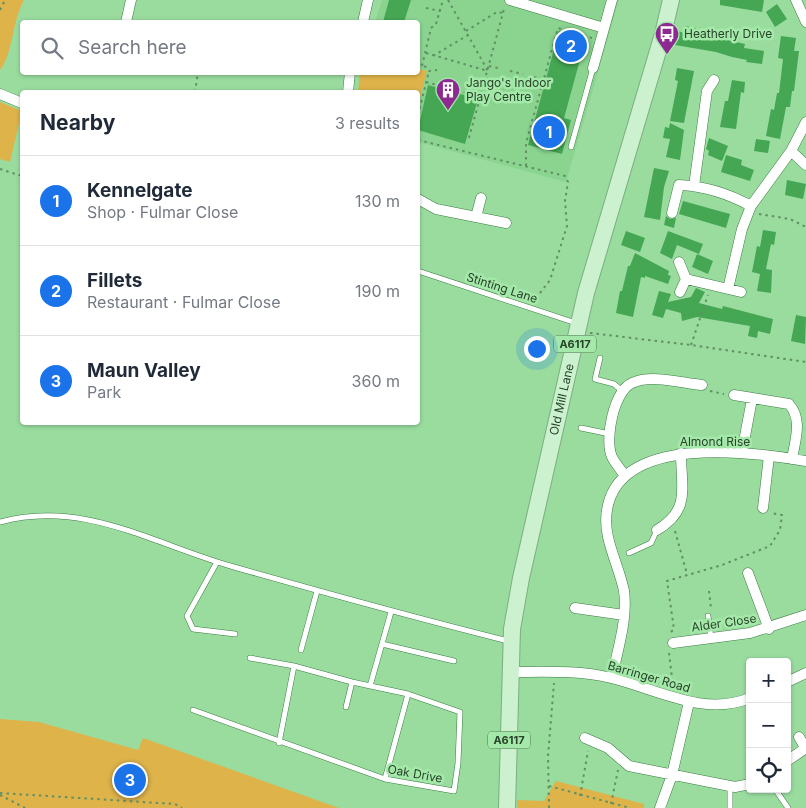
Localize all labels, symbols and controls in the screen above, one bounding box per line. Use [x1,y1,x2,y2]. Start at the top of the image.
search box [20,20,420,75]
bus stop icon: Heatherly Drive [654,21,680,55]
place label: Heatherly Drive [684,26,772,41]
pin: 2 [555,27,587,65]
icon: search [38,34,66,62]
text: Search here [78,36,187,59]
place label: Jango's Indoor Play Centre [466,75,551,104]
building icon: Jango's Indoor Play Centre [435,77,461,111]
text: Nearby [40,110,115,135]
text: 3 results [335,113,400,133]
pin: 1 [533,113,565,151]
text: Kennelgate [87,179,192,202]
text: 1 [53,191,59,211]
text: 130 m [355,191,400,211]
text: Shop · Fulmar Close [87,202,238,222]
text: Fillets [87,269,142,292]
street label: Stinting Lane [465,269,540,306]
text: 2 [51,281,61,301]
text: 190 m [355,281,400,301]
text: Restaurant · Fulmar Close [87,292,281,312]
your location [524,336,550,362]
road number: A6117 [554,336,596,352]
text: Maun Valley [87,359,201,382]
street label: Old Mill Lane [546,362,577,437]
text: 3 [51,371,61,391]
text: 360 m [352,371,400,391]
text: Park [87,382,121,402]
street label: Almond Rise [680,434,750,449]
street label: Alder Close [690,611,757,634]
street label: Barringer Road [606,658,692,695]
map controls [746,658,791,793]
button: + [746,658,791,703]
button: − [746,703,791,748]
road number: A6117 [488,732,530,748]
button: locate [746,748,791,793]
pin: 3 [114,761,146,799]
street label: Oak Drive [386,761,444,786]

